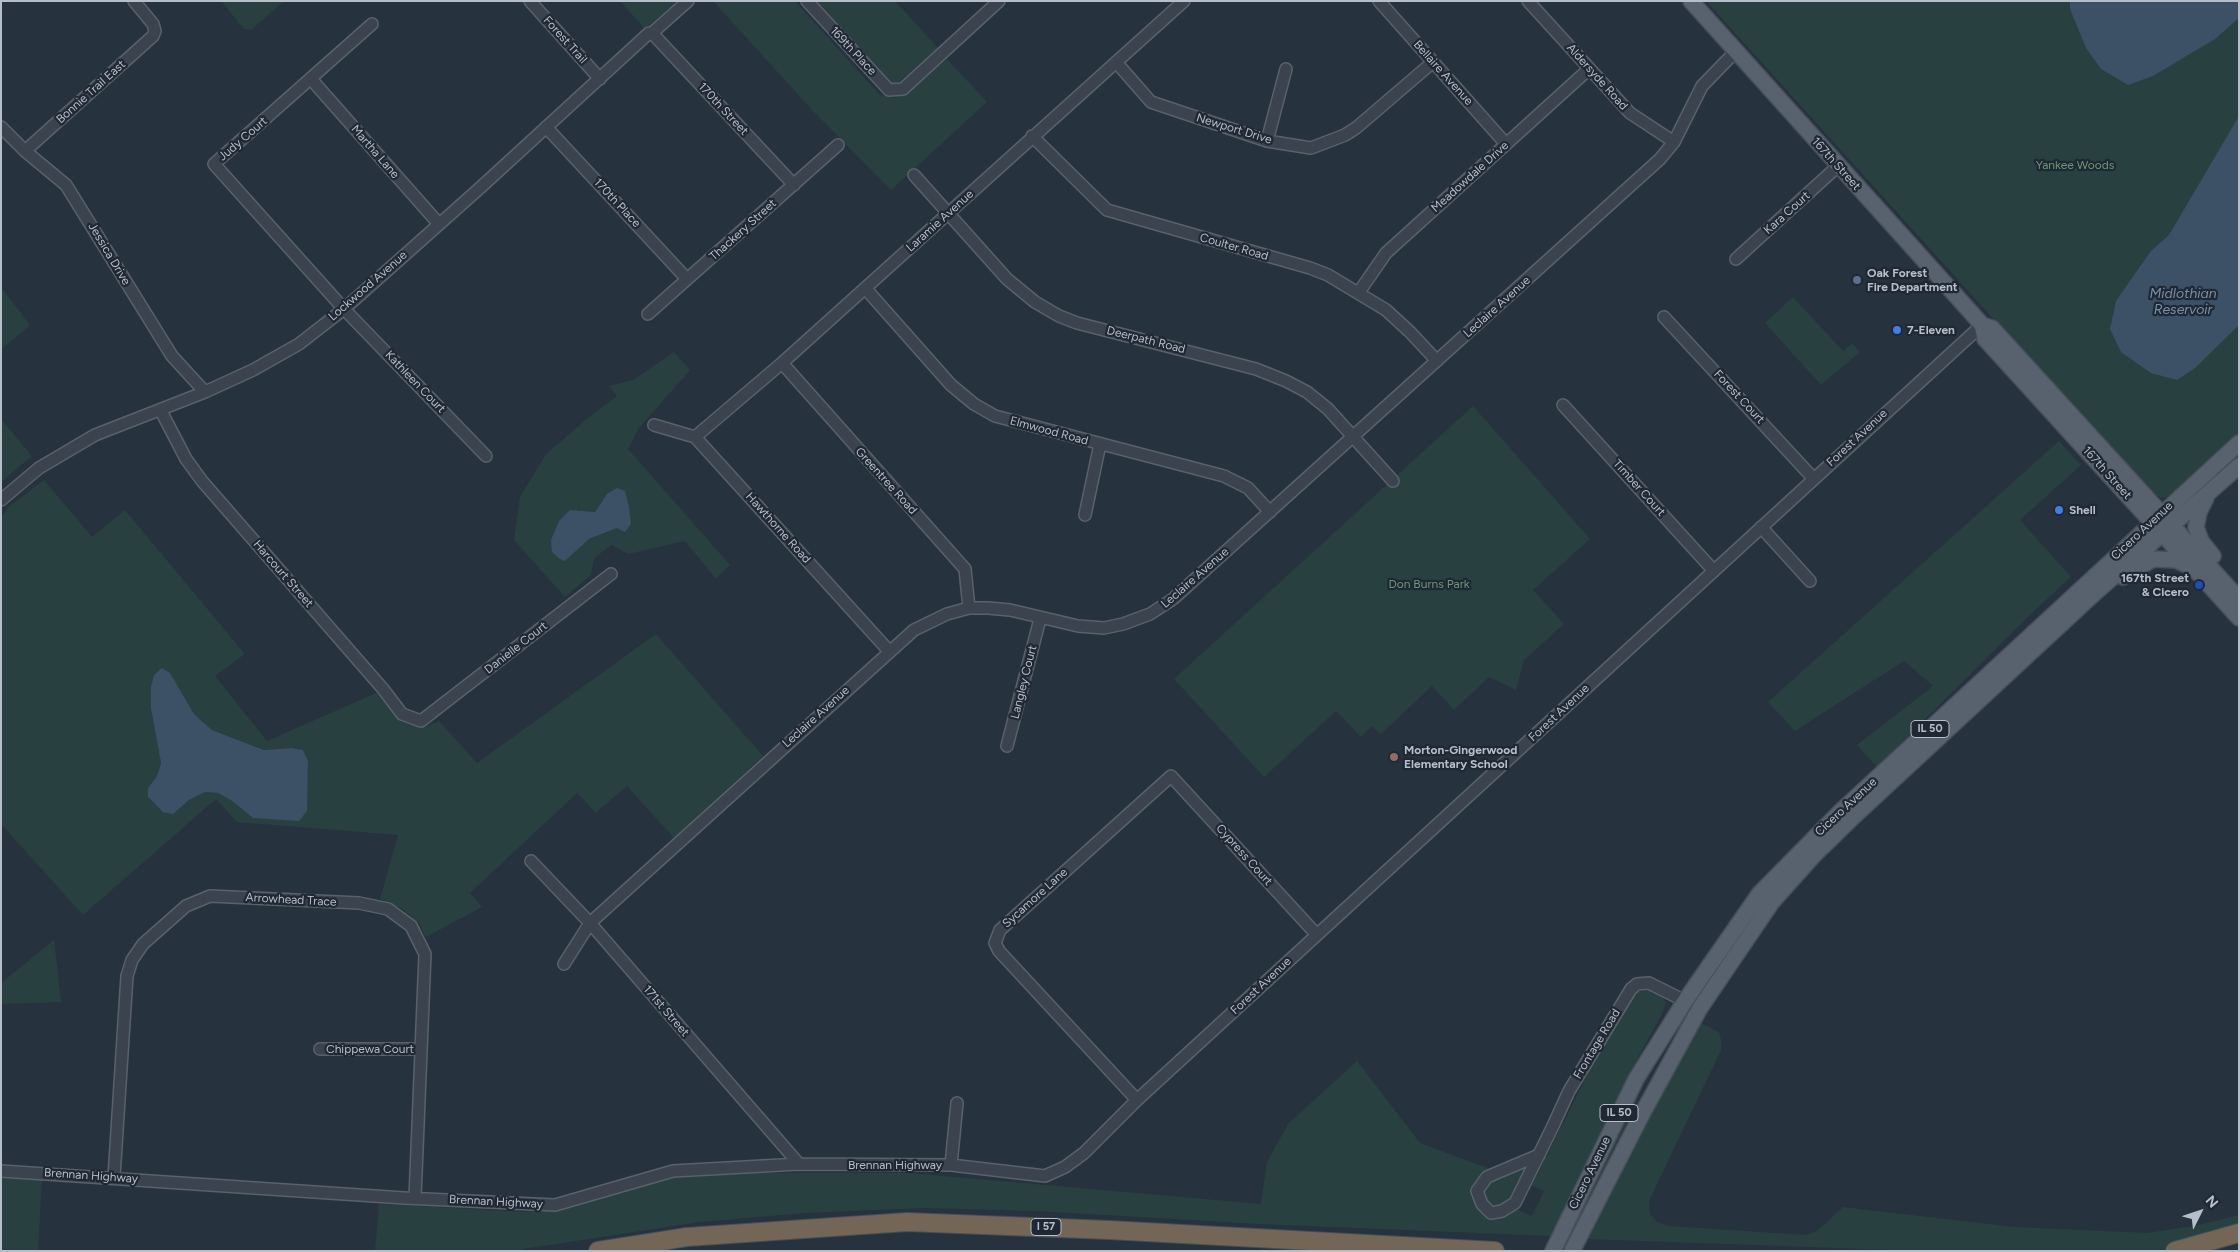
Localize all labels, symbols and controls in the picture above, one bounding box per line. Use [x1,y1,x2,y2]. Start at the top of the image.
street label: Forest Trail [540,13,590,67]
street label: 169th Place [827,24,879,78]
street label: Bellaire Avenue [1410,38,1476,108]
street label: Aldersyde Road [1563,41,1631,113]
street label: Bonnie Trail East [53,57,129,127]
street label: 170th Street [695,80,751,138]
street label: Newport Drive [1194,111,1274,147]
street label: Judy Court [216,114,270,164]
street label: Martha Lane [348,122,402,182]
street label: 167th Street [1809,135,1863,193]
street label: Meadowdale Drive [1428,139,1512,215]
park label: Yankee Woods [2036,158,2114,172]
street label: 170th Place [591,175,643,231]
street label: Laramie Avenue [903,187,977,255]
street label: Kara Court [1761,188,1813,238]
street label: Thackery Street [707,196,779,264]
street label: Jessica Drive [85,220,133,288]
street label: Coulter Road [1198,230,1270,264]
street label: Lockwood Avenue [326,248,410,324]
place label: Oak Forest Fire Department [1867,266,1958,294]
street label: Leclaire Avenue [1461,273,1533,341]
marker: Oak Forest Fire Department [1851,274,1863,286]
water label: Midlothian Reservoir [2149,286,2217,318]
street label: Deerpath Road [1105,323,1187,357]
place label: 7-Eleven [1907,323,1955,337]
marker: 7-Eleven [1891,324,1903,336]
street label: Kathleen Court [382,348,448,416]
street label: Forest Court [1711,367,1767,427]
street label: Forest Avenue [1824,406,1890,470]
street label: Elmwood Road [1008,414,1090,448]
street label: 167th Street [2080,444,2134,502]
street label: Greentree Road [852,445,920,517]
street label: Timber Court [1610,457,1668,519]
street label: Hawthorne Road [742,490,814,566]
street label: Cicero Avenue [2108,499,2176,563]
place label: Shell [2069,503,2096,517]
marker: Shell [2053,504,2065,516]
street label: Harcourt Street [250,537,316,611]
street label: Leclaire Avenue [1158,545,1232,611]
place label: 167th Street & Cicero [2121,571,2189,599]
park label: Don Burns Park [1388,577,1470,591]
marker: 167th Street & Cicero [2193,579,2205,591]
street label: Danielle Court [482,619,550,677]
street label: Langley Court [1008,644,1040,720]
street label: Forest Avenue [1526,681,1592,745]
street label: Leclaire Avenue [780,683,852,751]
road number: IL 50 [1911,721,1949,738]
place label: Morton-Gingerwood Elementary School [1404,743,1517,771]
marker: Morton-Gingerwood Elementary School [1388,751,1400,763]
street label: Cicero Avenue [1812,775,1880,839]
street label: Cypress Court [1213,821,1275,889]
street label: Sycamore Lane [1000,865,1070,931]
street label: Arrowhead Trace [245,890,337,910]
street label: Forest Avenue [1228,954,1294,1018]
street label: 171st Street [640,982,692,1040]
street label: Frontage Road [1571,1006,1623,1082]
street label: Chippewa Court [326,1042,414,1056]
road number: IL 50 [1600,1104,1638,1122]
street label: Cicero Avenue [1566,1134,1614,1212]
street label: Brennan Highway [848,1158,942,1172]
street label: Brennan Highway [44,1166,138,1186]
north arrow [2175,1187,2225,1237]
street label: Brennan Highway [449,1192,543,1212]
text: N [2202,1192,2222,1211]
road number: I 57 [1031,1218,1061,1236]

